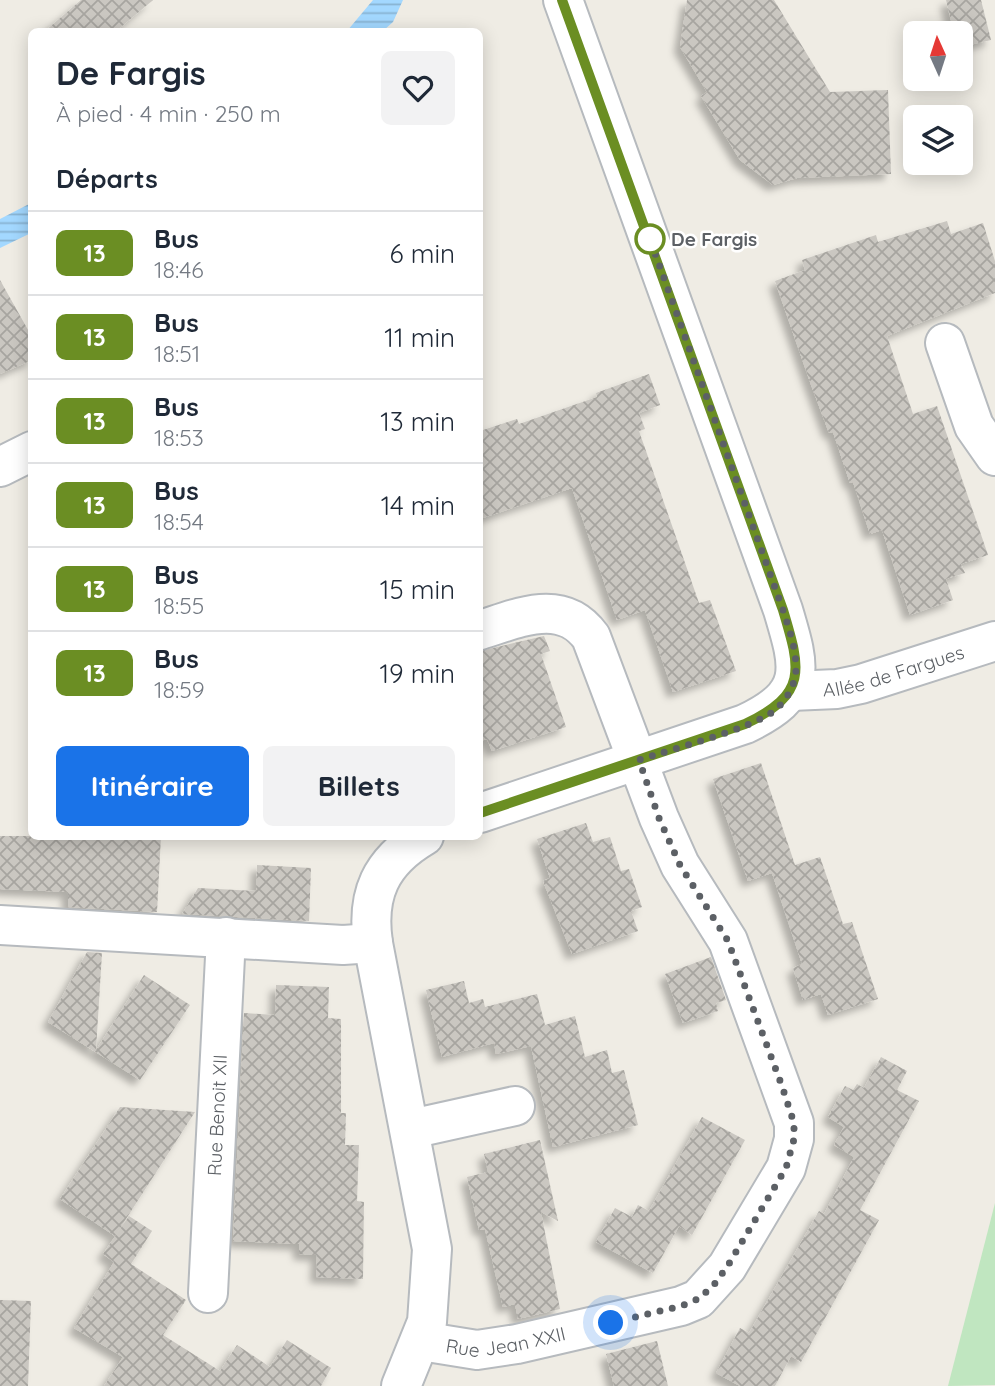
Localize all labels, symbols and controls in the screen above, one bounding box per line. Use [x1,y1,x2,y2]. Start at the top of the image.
north arrow [903,21,973,91]
map controls [903,21,973,175]
button: heart [381,51,455,125]
text: De Fargis [56,52,206,93]
text: À pied · 4 min · 250 m [56,99,281,128]
button: layers [903,105,973,175]
text: Départs [56,162,158,195]
text: Bus [154,222,199,255]
marker: De Fargis [635,224,665,254]
place label: De Fargis [671,227,757,251]
text: 6 min [390,237,455,270]
text: 13 [83,238,106,268]
text: 18:46 [154,255,204,284]
text: Bus [154,306,199,339]
text: 11 min [384,321,455,354]
text: 13 [83,322,106,352]
text: 18:51 [154,339,200,368]
text: Bus [154,390,199,423]
text: 13 min [380,405,455,438]
text: 13 [83,406,106,436]
text: 18:53 [154,423,204,452]
text: Bus [154,474,199,507]
text: 14 min [381,489,455,522]
text: 13 [83,490,106,520]
text: 18:54 [154,507,204,536]
text: Bus [154,558,199,591]
text: 15 min [380,573,455,606]
text: 13 [83,574,106,604]
text: 18:55 [154,591,204,620]
street label: Allée de Fargues [822,640,967,702]
text: Bus [154,642,199,675]
text: 19 min [379,657,455,690]
text: 13 [83,658,106,688]
text: 18:59 [154,675,205,704]
button: Itinéraire [56,746,249,826]
button: Billets [263,746,455,826]
street label: Rue Benoit XII [202,1054,232,1177]
your location [593,1305,628,1340]
street label: Rue Jean XXII [444,1321,568,1362]

